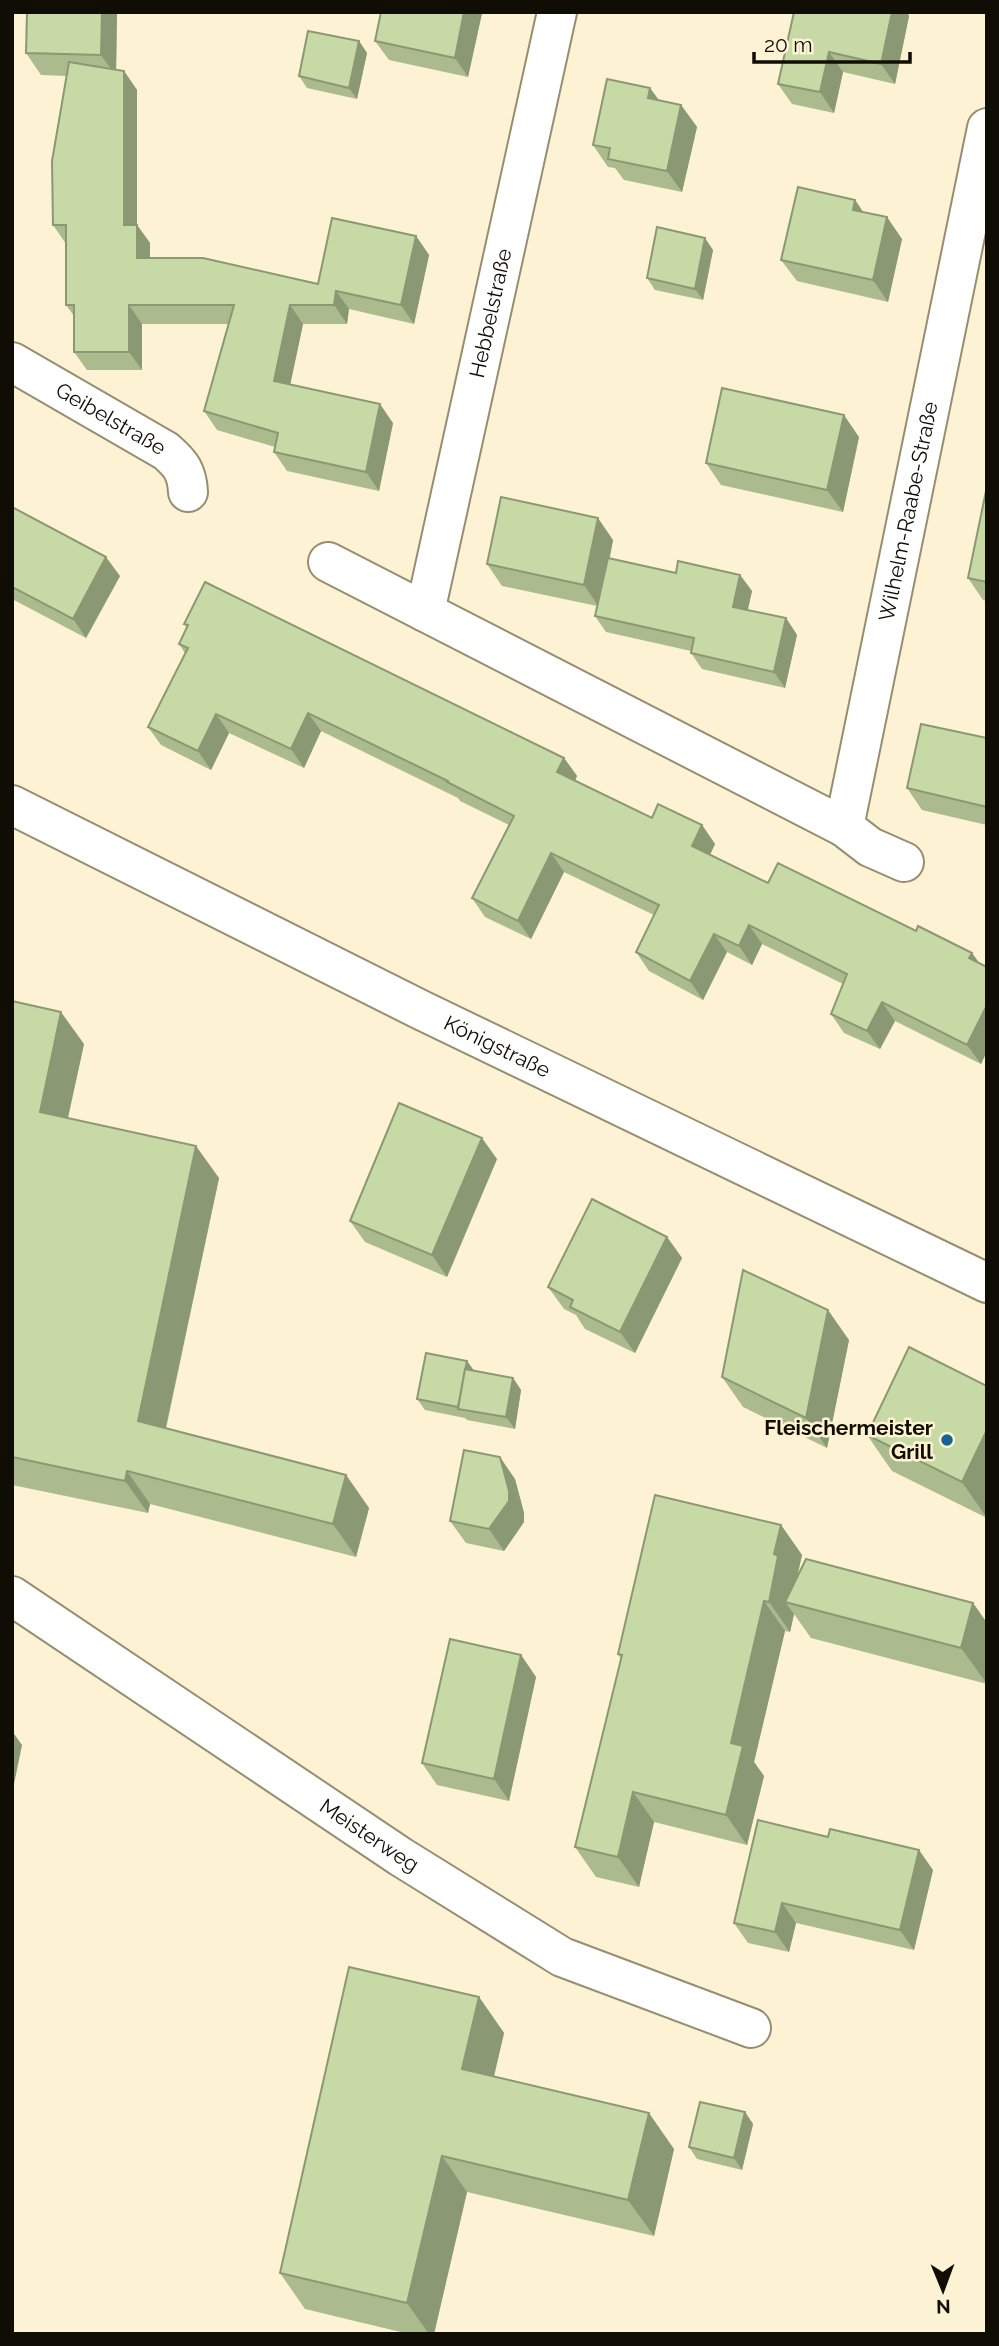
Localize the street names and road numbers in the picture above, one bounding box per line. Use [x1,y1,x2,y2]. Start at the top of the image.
street label: Hebbelstraße [464,246,517,380]
street label: Geibelstraße [52,377,170,460]
street label: Wilhelm-Raabe-Straße [873,399,943,623]
street label: Königstraße [440,1010,555,1083]
street label: Meisterweg [315,1793,424,1877]

